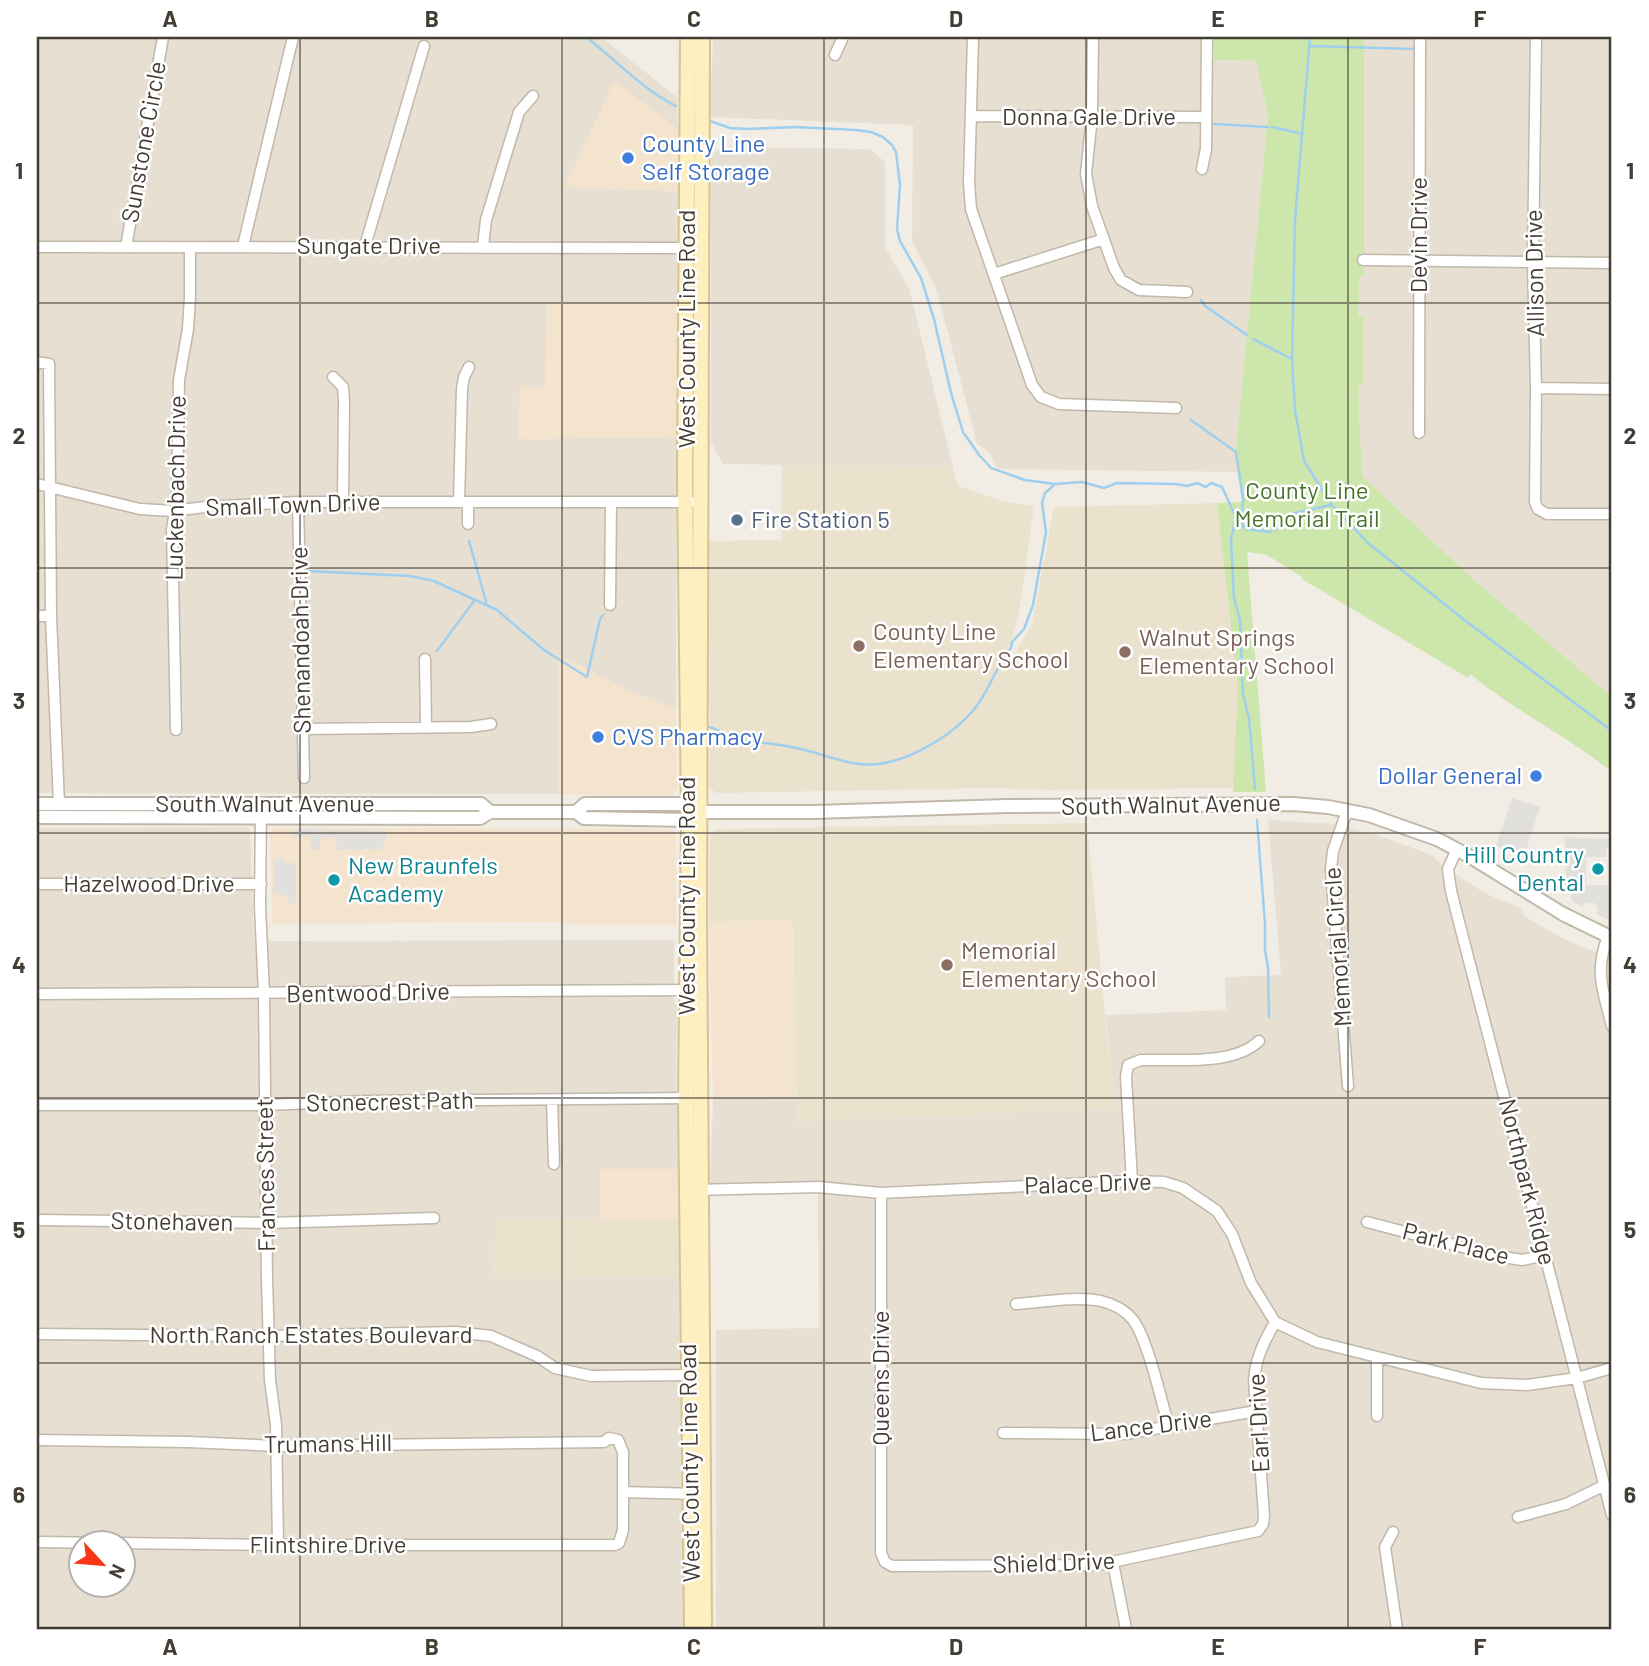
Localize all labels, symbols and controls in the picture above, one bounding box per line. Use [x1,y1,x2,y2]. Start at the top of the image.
text: A [162,4,178,32]
text: B [425,4,439,32]
text: C [687,4,701,32]
text: D [949,4,963,32]
text: E [1211,4,1225,32]
text: F [1474,4,1487,32]
street label: Sunstone Circle [114,59,171,225]
street label: Donna Gale Drive [1002,101,1176,130]
place label: County Line Self Storage [642,128,770,185]
marker: County Line Self Storage [620,150,636,166]
text: 1 [15,156,23,184]
text: 1 [1626,156,1634,184]
street label: Devin Drive [1403,177,1432,293]
street label: Allison Drive [1518,209,1549,337]
street label: West County Line Road [671,210,700,448]
street label: Sungate Drive [297,230,441,259]
street label: Luckenbach Drive [158,395,191,581]
text: 2 [13,421,25,449]
text: 2 [1624,421,1636,449]
park label: County Line Memorial Trail [1234,475,1380,532]
street label: Small Town Drive [205,486,381,521]
place label: Fire Station 5 [751,504,890,533]
marker: Fire Station 5 [729,512,745,528]
street label: Shenandoah Drive [283,546,316,734]
place label: County Line Elementary School [873,616,1068,673]
place label: Walnut Springs Elementary School [1139,622,1334,679]
marker: County Line Elementary School [851,638,867,654]
marker: Walnut Springs Elementary School [1117,644,1133,660]
text: 3 [13,686,25,714]
text: 3 [1624,686,1636,714]
place label: CVS Pharmacy [612,721,763,750]
marker: CVS Pharmacy [590,729,606,745]
place label: Dollar General [1378,760,1522,789]
marker: Dollar General [1528,768,1544,784]
street label: West County Line Road [671,777,700,1015]
street label: South Walnut Avenue [1061,787,1281,820]
street label: South Walnut Avenue [155,788,375,817]
place label: Hill Country Dental [1464,839,1584,896]
place label: New Braunfels Academy [348,850,498,907]
marker: Hill Country Dental [1590,861,1606,877]
street label: Memorial Circle [1316,866,1357,1028]
street label: Hazelwood Drive [63,868,235,897]
marker: New Braunfels Academy [326,872,342,888]
place label: Memorial Elementary School [961,935,1156,992]
text: 4 [12,950,26,978]
text: 4 [1623,950,1637,978]
marker: Memorial Elementary School [939,957,955,973]
street label: Bentwood Drive [286,976,450,1007]
street label: Stonecrest Path [306,1085,474,1116]
street label: Northpark Ridge [1494,1095,1563,1268]
street label: Frances Street [249,1098,280,1252]
street label: Palace Drive [1024,1166,1152,1199]
street label: Stonehaven [110,1205,234,1236]
text: 5 [13,1215,25,1243]
street label: Park Place [1400,1215,1513,1270]
text: 5 [1624,1215,1636,1243]
street label: Queens Drive [865,1310,894,1446]
street label: North Ranch Estates Boulevard [149,1319,473,1348]
street label: West County Line Road [672,1343,705,1583]
street label: Earl Drive [1240,1373,1275,1473]
street label: Lance Drive [1088,1403,1213,1446]
street label: Trumans Hill [264,1427,392,1458]
text: 6 [13,1480,25,1508]
text: 6 [1624,1480,1636,1508]
street label: Flintshire Drive [249,1529,407,1558]
north arrow [66,1530,136,1600]
street label: Shield Drive [992,1545,1116,1578]
text: N [105,1561,131,1582]
text: A [162,1632,178,1660]
text: B [425,1632,439,1660]
text: C [687,1632,701,1660]
text: D [949,1632,963,1660]
text: E [1211,1632,1225,1660]
text: F [1474,1632,1487,1660]

